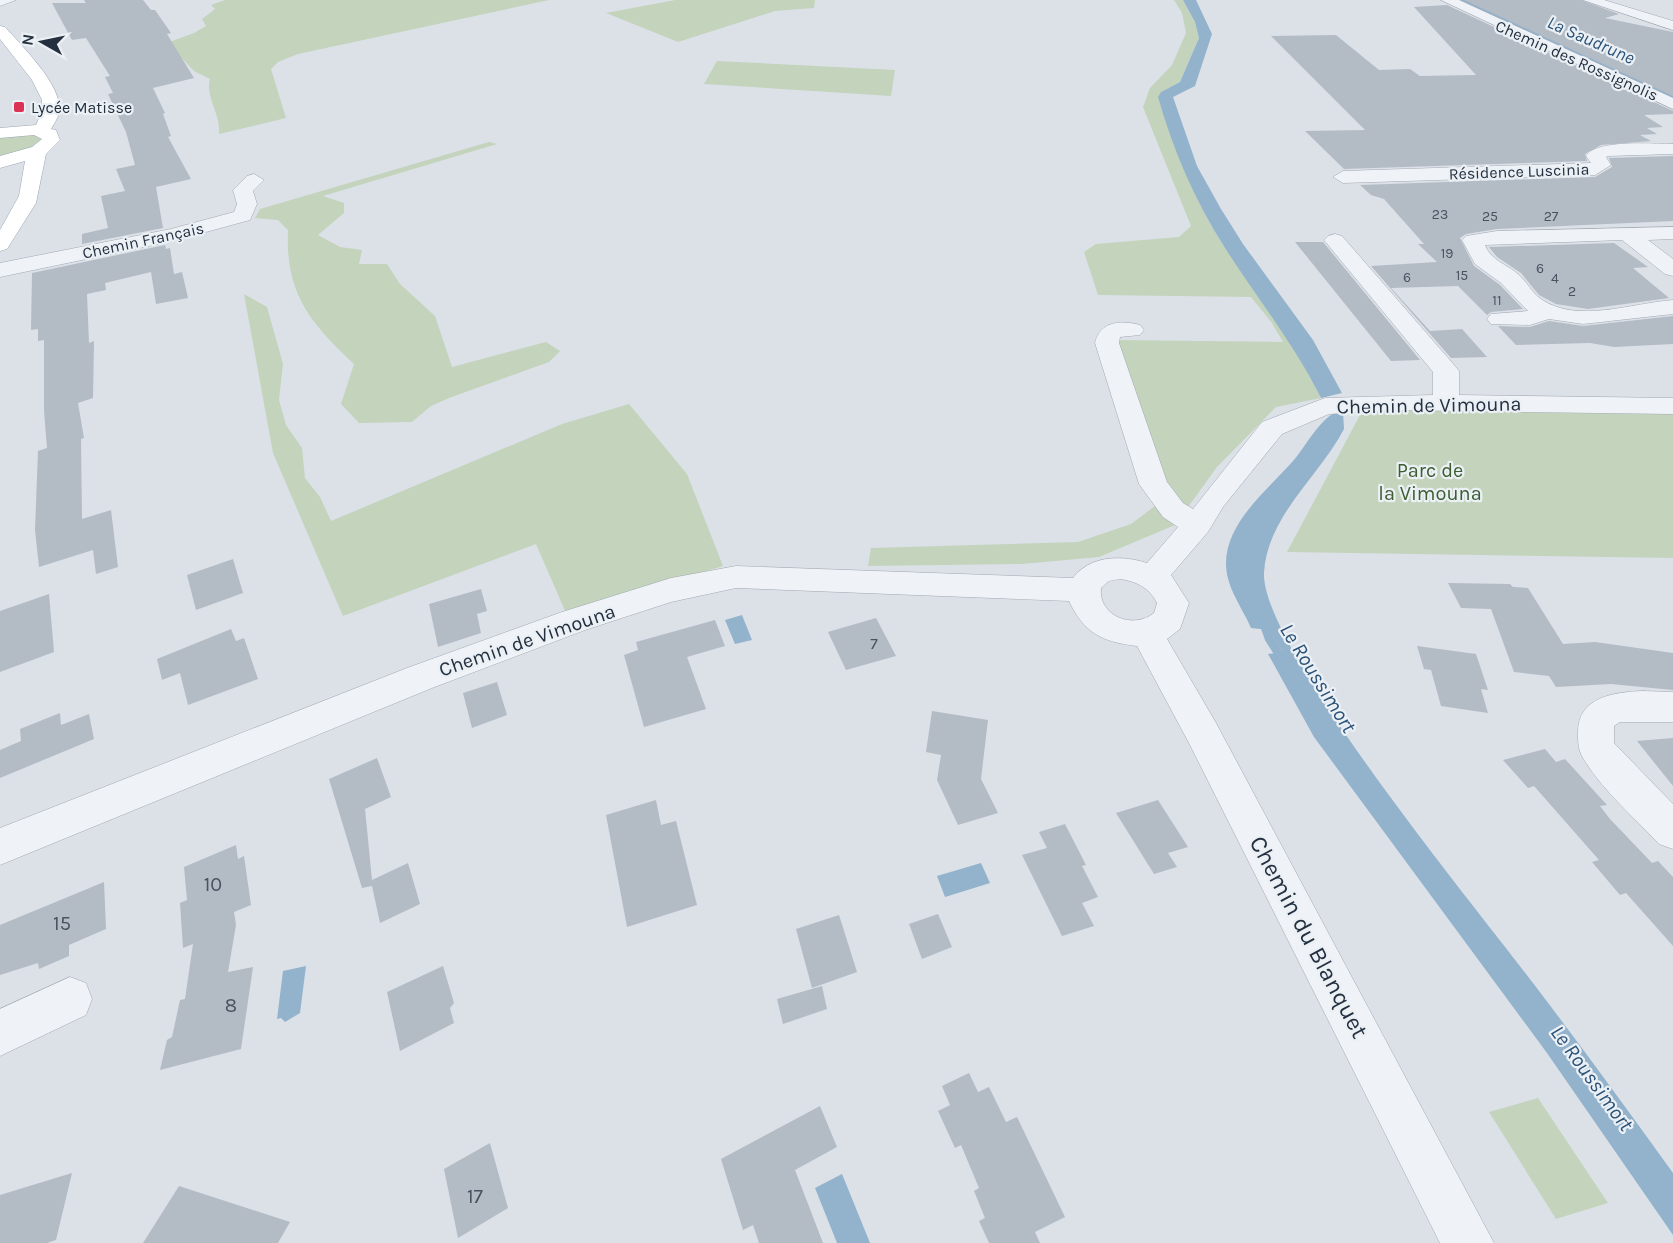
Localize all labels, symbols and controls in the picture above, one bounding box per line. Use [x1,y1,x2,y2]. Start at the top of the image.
water label: La Saudrune [1544,11,1638,69]
north arrow [12,12,72,72]
street label: Chemin des Rossignolis [1493,16,1661,105]
text: N [17,33,38,47]
place label: Lycée Matisse [31,98,132,117]
marker: Lycée Matisse [12,100,26,114]
street label: Résidence Luscinia [1448,160,1590,183]
house number: 23 [1432,206,1448,223]
house number: 25 [1482,208,1498,225]
house number: 27 [1544,208,1559,225]
street label: Chemin Français [81,218,206,263]
house number: 19 [1441,245,1453,262]
house number: 6 [1536,260,1544,277]
house number: 15 [1456,267,1468,284]
house number: 6 [1403,269,1411,286]
house number: 4 [1551,270,1559,287]
house number: 2 [1568,283,1576,300]
house number: 11 [1492,292,1502,309]
street label: Chemin de Vimouna [1336,392,1522,419]
park label: Parc de la Vimouna [1378,459,1482,505]
street label: Chemin de Vimouna [436,599,618,681]
water label: Le Roussimort [1275,619,1362,738]
house number: 7 [870,634,878,653]
street label: Chemin du Blanquet [1244,831,1374,1043]
house number: 10 [204,873,222,896]
house number: 15 [53,912,71,935]
house number: 8 [225,994,237,1017]
water label: Le Roussimort [1546,1021,1639,1136]
house number: 17 [467,1185,484,1208]

